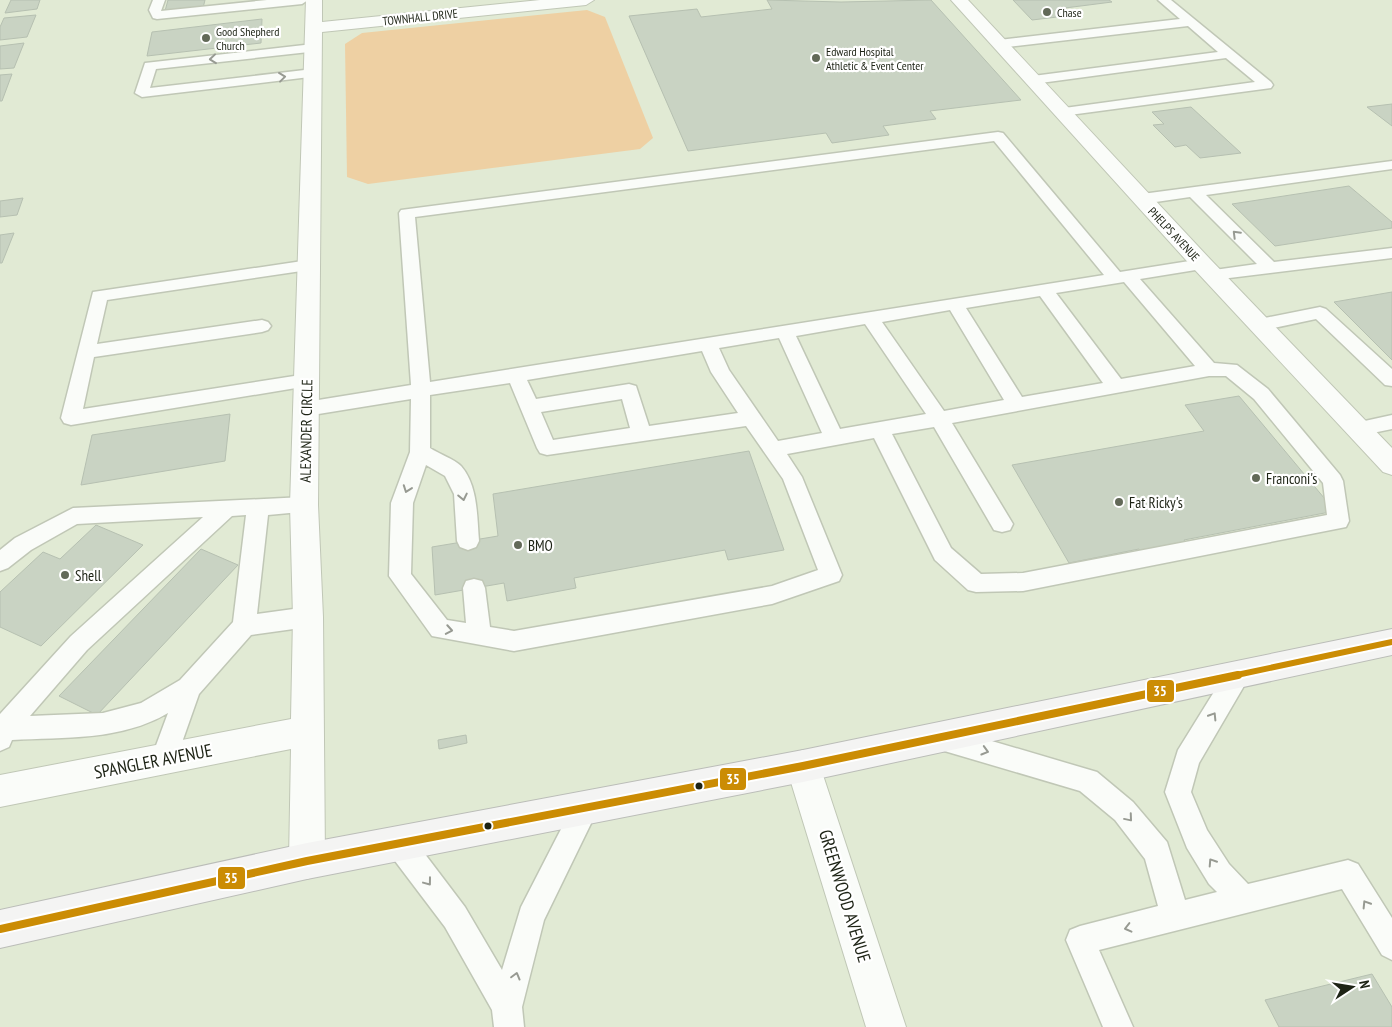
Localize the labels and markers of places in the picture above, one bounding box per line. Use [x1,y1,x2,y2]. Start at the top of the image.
place label: Chase [1057,5,1082,20]
marker: Chase [1041,6,1053,18]
place label: Good Shepherd Church [216,24,279,53]
marker: Good Shepherd Church [200,32,212,44]
place label: Edward Hospital Athletic & Event Center [826,44,924,73]
marker: Edward Hospital Athletic & Event Center [810,52,822,64]
place label: Franconi's [1266,469,1317,488]
marker: Franconi's [1250,472,1262,484]
place label: Fat Ricky's [1129,493,1183,512]
marker: Fat Ricky's [1113,496,1125,508]
place label: BMO [528,536,553,555]
marker: BMO [512,539,524,551]
place label: Shell [75,566,102,585]
marker: Shell [59,569,71,581]
unlabelled marker [694,781,704,791]
unlabelled marker [483,821,493,831]

